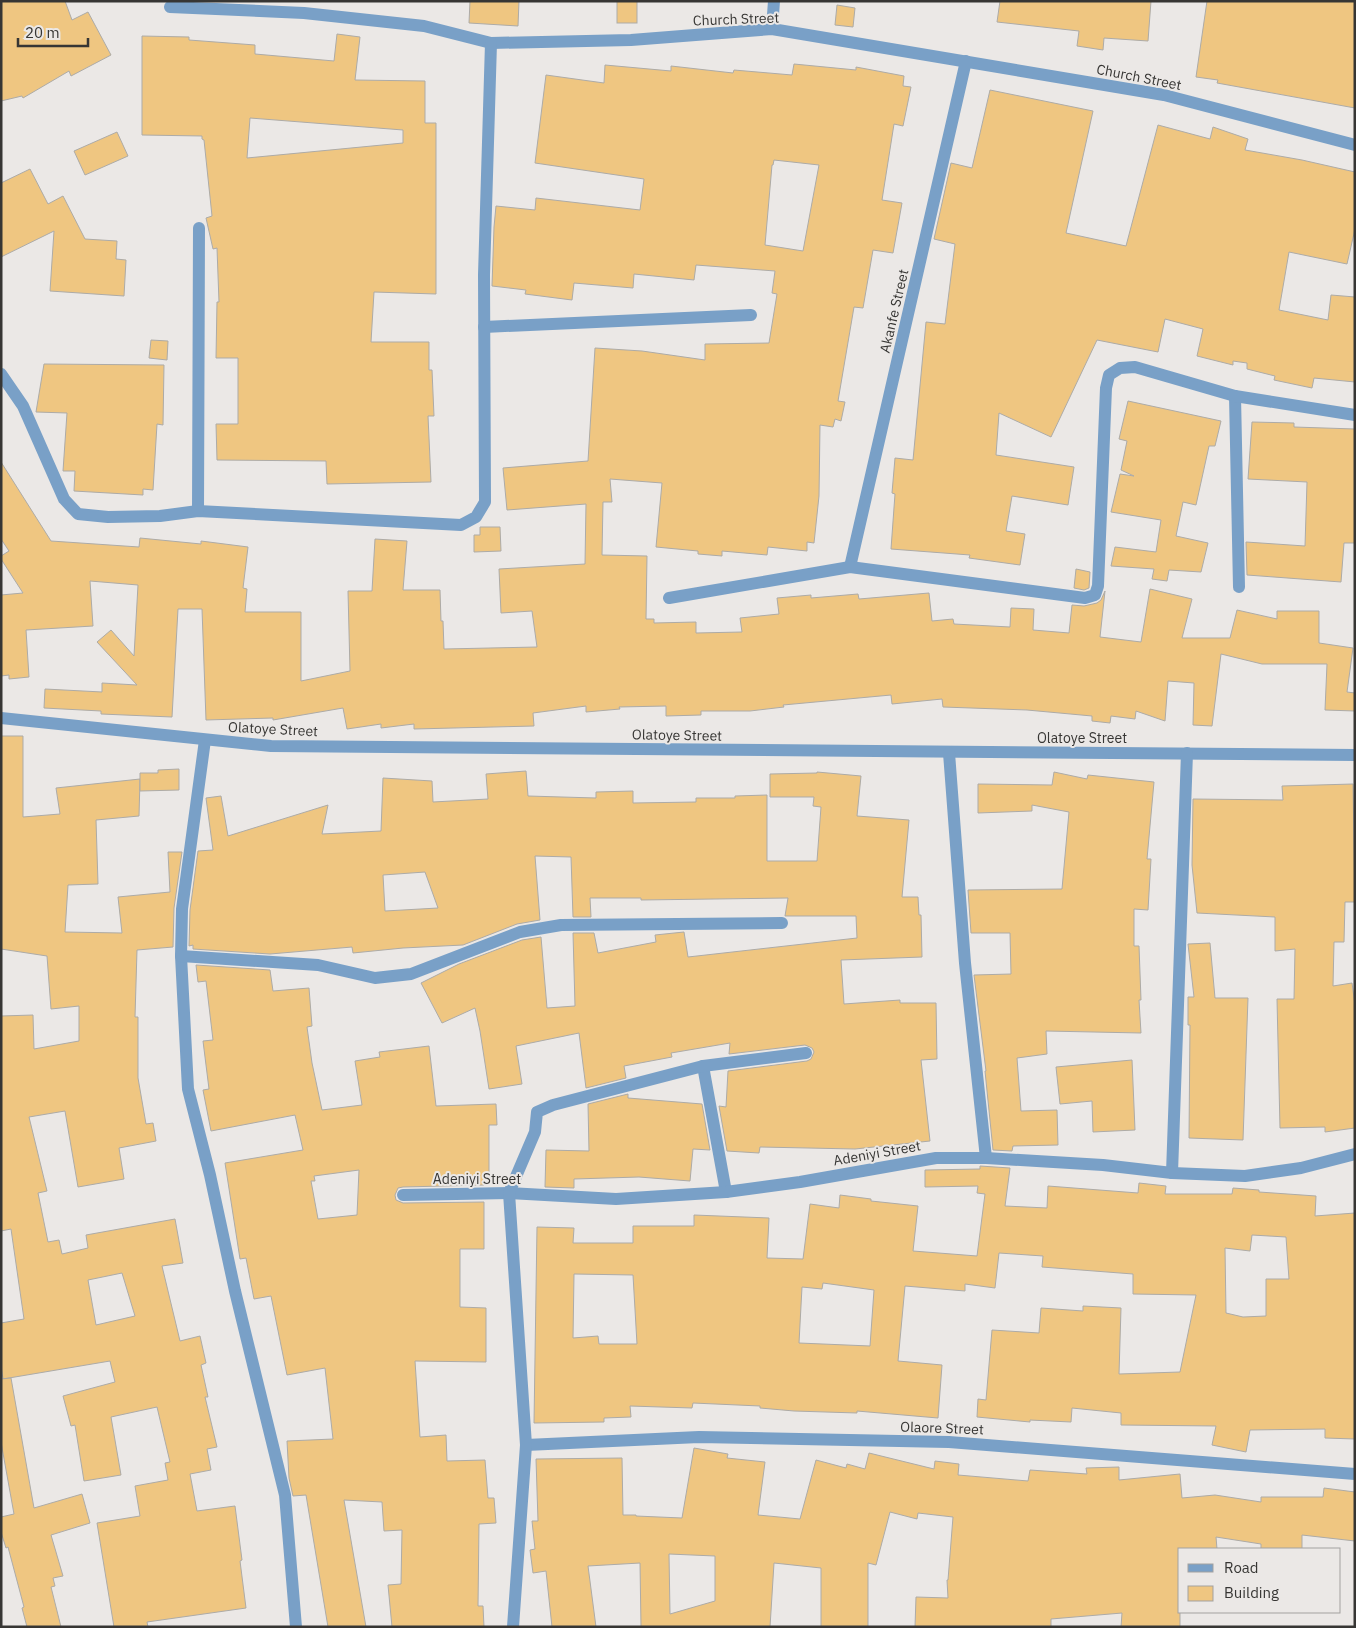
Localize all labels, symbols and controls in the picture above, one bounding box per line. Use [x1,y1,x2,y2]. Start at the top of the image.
street label: Church Street [693,8,780,30]
scale bar [18,15,88,47]
text: 20 m [25,23,60,42]
street label: Church Street [1095,60,1183,94]
street label: Akanfe Street [876,267,912,355]
street label: Olatoye Street [228,718,319,740]
street label: Olatoye Street [632,725,722,745]
street label: Olatoye Street [1037,729,1127,747]
street label: Adeniyi Street [832,1136,922,1170]
street label: Adeniyi Street [433,1170,521,1188]
street label: Olaore Street [900,1418,984,1438]
legend [1178,1548,1341,1613]
text: Road [1224,1558,1259,1577]
text: Building [1224,1583,1279,1602]

